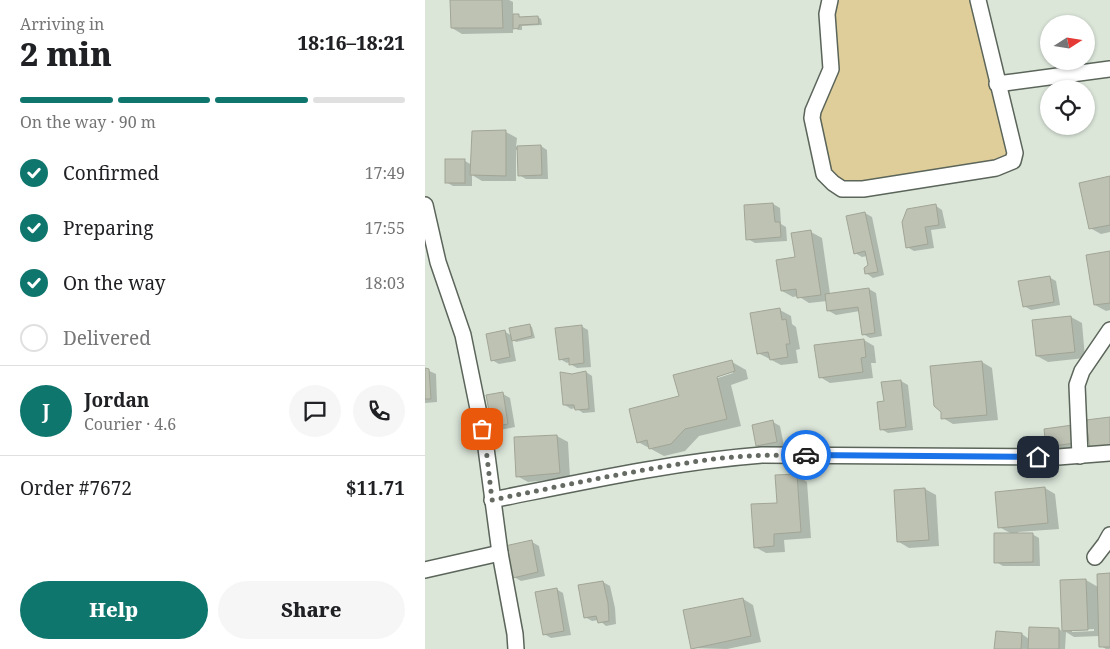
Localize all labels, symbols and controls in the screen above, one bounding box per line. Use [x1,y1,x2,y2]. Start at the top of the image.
text: Arriving in [20,13,104,35]
north arrow [1040,15,1095,70]
map controls [1040,15,1095,135]
text: 18:16–18:21 [297,30,405,56]
text: 2 min [20,32,112,75]
button: locate [1040,80,1095,135]
text: On the way · 90 m [20,111,156,133]
icon: check [20,159,48,187]
text: Confirmed [63,160,159,186]
text: 17:49 [365,162,405,184]
icon: check [20,214,48,242]
text: Preparing [63,215,153,241]
text: 17:55 [365,217,405,239]
icon: check [20,269,48,297]
text: On the way [63,270,166,296]
text: 18:03 [365,272,405,294]
text: Delivered [63,325,151,351]
button: chat [289,385,341,437]
button: phone [353,385,405,437]
text: Jordan [84,387,150,413]
text: J [42,398,50,424]
pin [461,408,503,450]
text: Courier · 4.6 [84,413,176,435]
icon: bag [468,415,496,443]
courier [781,430,831,480]
pin [1017,436,1059,478]
icon: car [792,441,820,469]
icon: home [1024,443,1052,471]
text: Order #7672 [20,475,132,501]
text: $11.71 [346,475,405,501]
button: Help [20,581,208,639]
button: Share [218,581,405,639]

